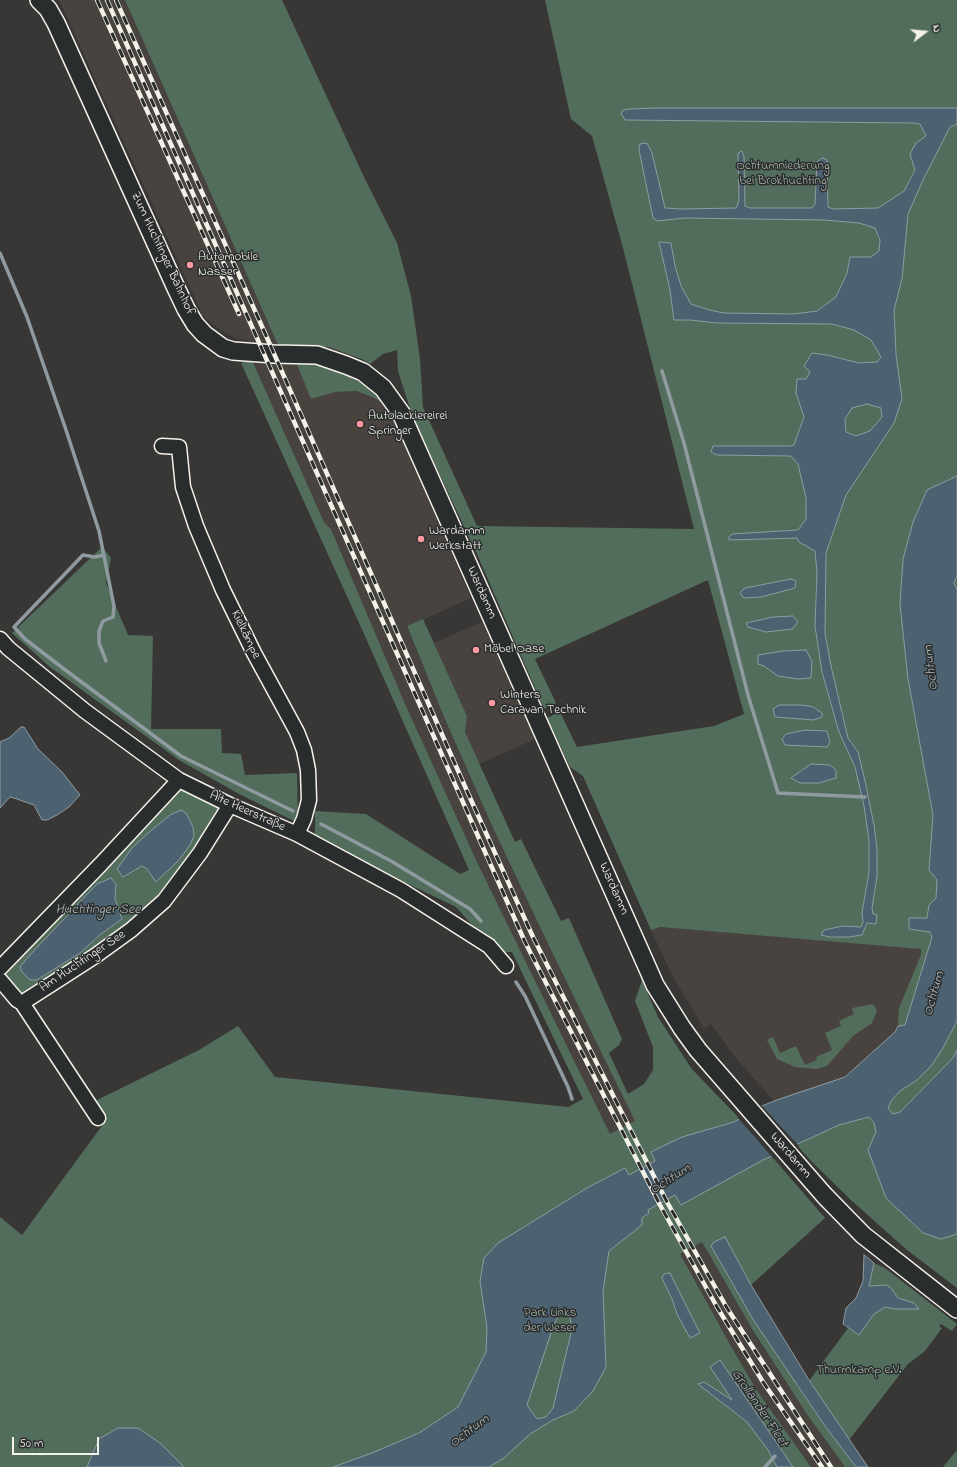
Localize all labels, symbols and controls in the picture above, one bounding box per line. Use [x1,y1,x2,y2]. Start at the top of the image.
north arrow [905,12,945,52]
text: N [928,23,945,34]
park label: Ochtumniederung bei Brokhuchting [736,159,830,190]
street label: Zum Huchtinger Bahnhof [127,190,197,318]
place label: Automobile Nasser [198,250,258,281]
marker: Automobile Nasser [185,260,195,270]
place label: Autolackiereirei Springer [368,409,447,440]
marker: Autolackiereirei Springer [355,419,365,429]
place label: Wardamm Werkstatt [429,524,485,555]
marker: Wardamm Werkstatt [416,534,426,544]
street label: Wardamm [463,564,499,622]
street label: Kielkämpe [227,608,263,662]
place label: Möbel Oase [484,642,544,658]
water label: Ochtum [921,644,943,692]
marker: Möbel Oase [471,645,481,655]
place label: Winters Caravan Technik [500,688,587,719]
marker: Winters Caravan Technik [487,698,497,708]
street label: Alte Heerstraße [207,788,287,836]
street label: Wardamm [595,860,631,918]
water label: Huchtinger See [55,903,141,919]
street label: Am Huchtinger See [37,927,129,997]
water label: Ochtum [921,970,949,1018]
street label: Wardamm [766,1130,814,1182]
water label: Ochtum [647,1161,695,1199]
park label: Park Links der Weser [524,1306,576,1337]
park label: Thurmkamp e.V. [816,1363,902,1379]
water label: Grollander Fleet [727,1367,791,1451]
water label: Ochtum [447,1412,493,1452]
scale bar [14,1429,101,1455]
text: 50 m [19,1435,43,1453]

